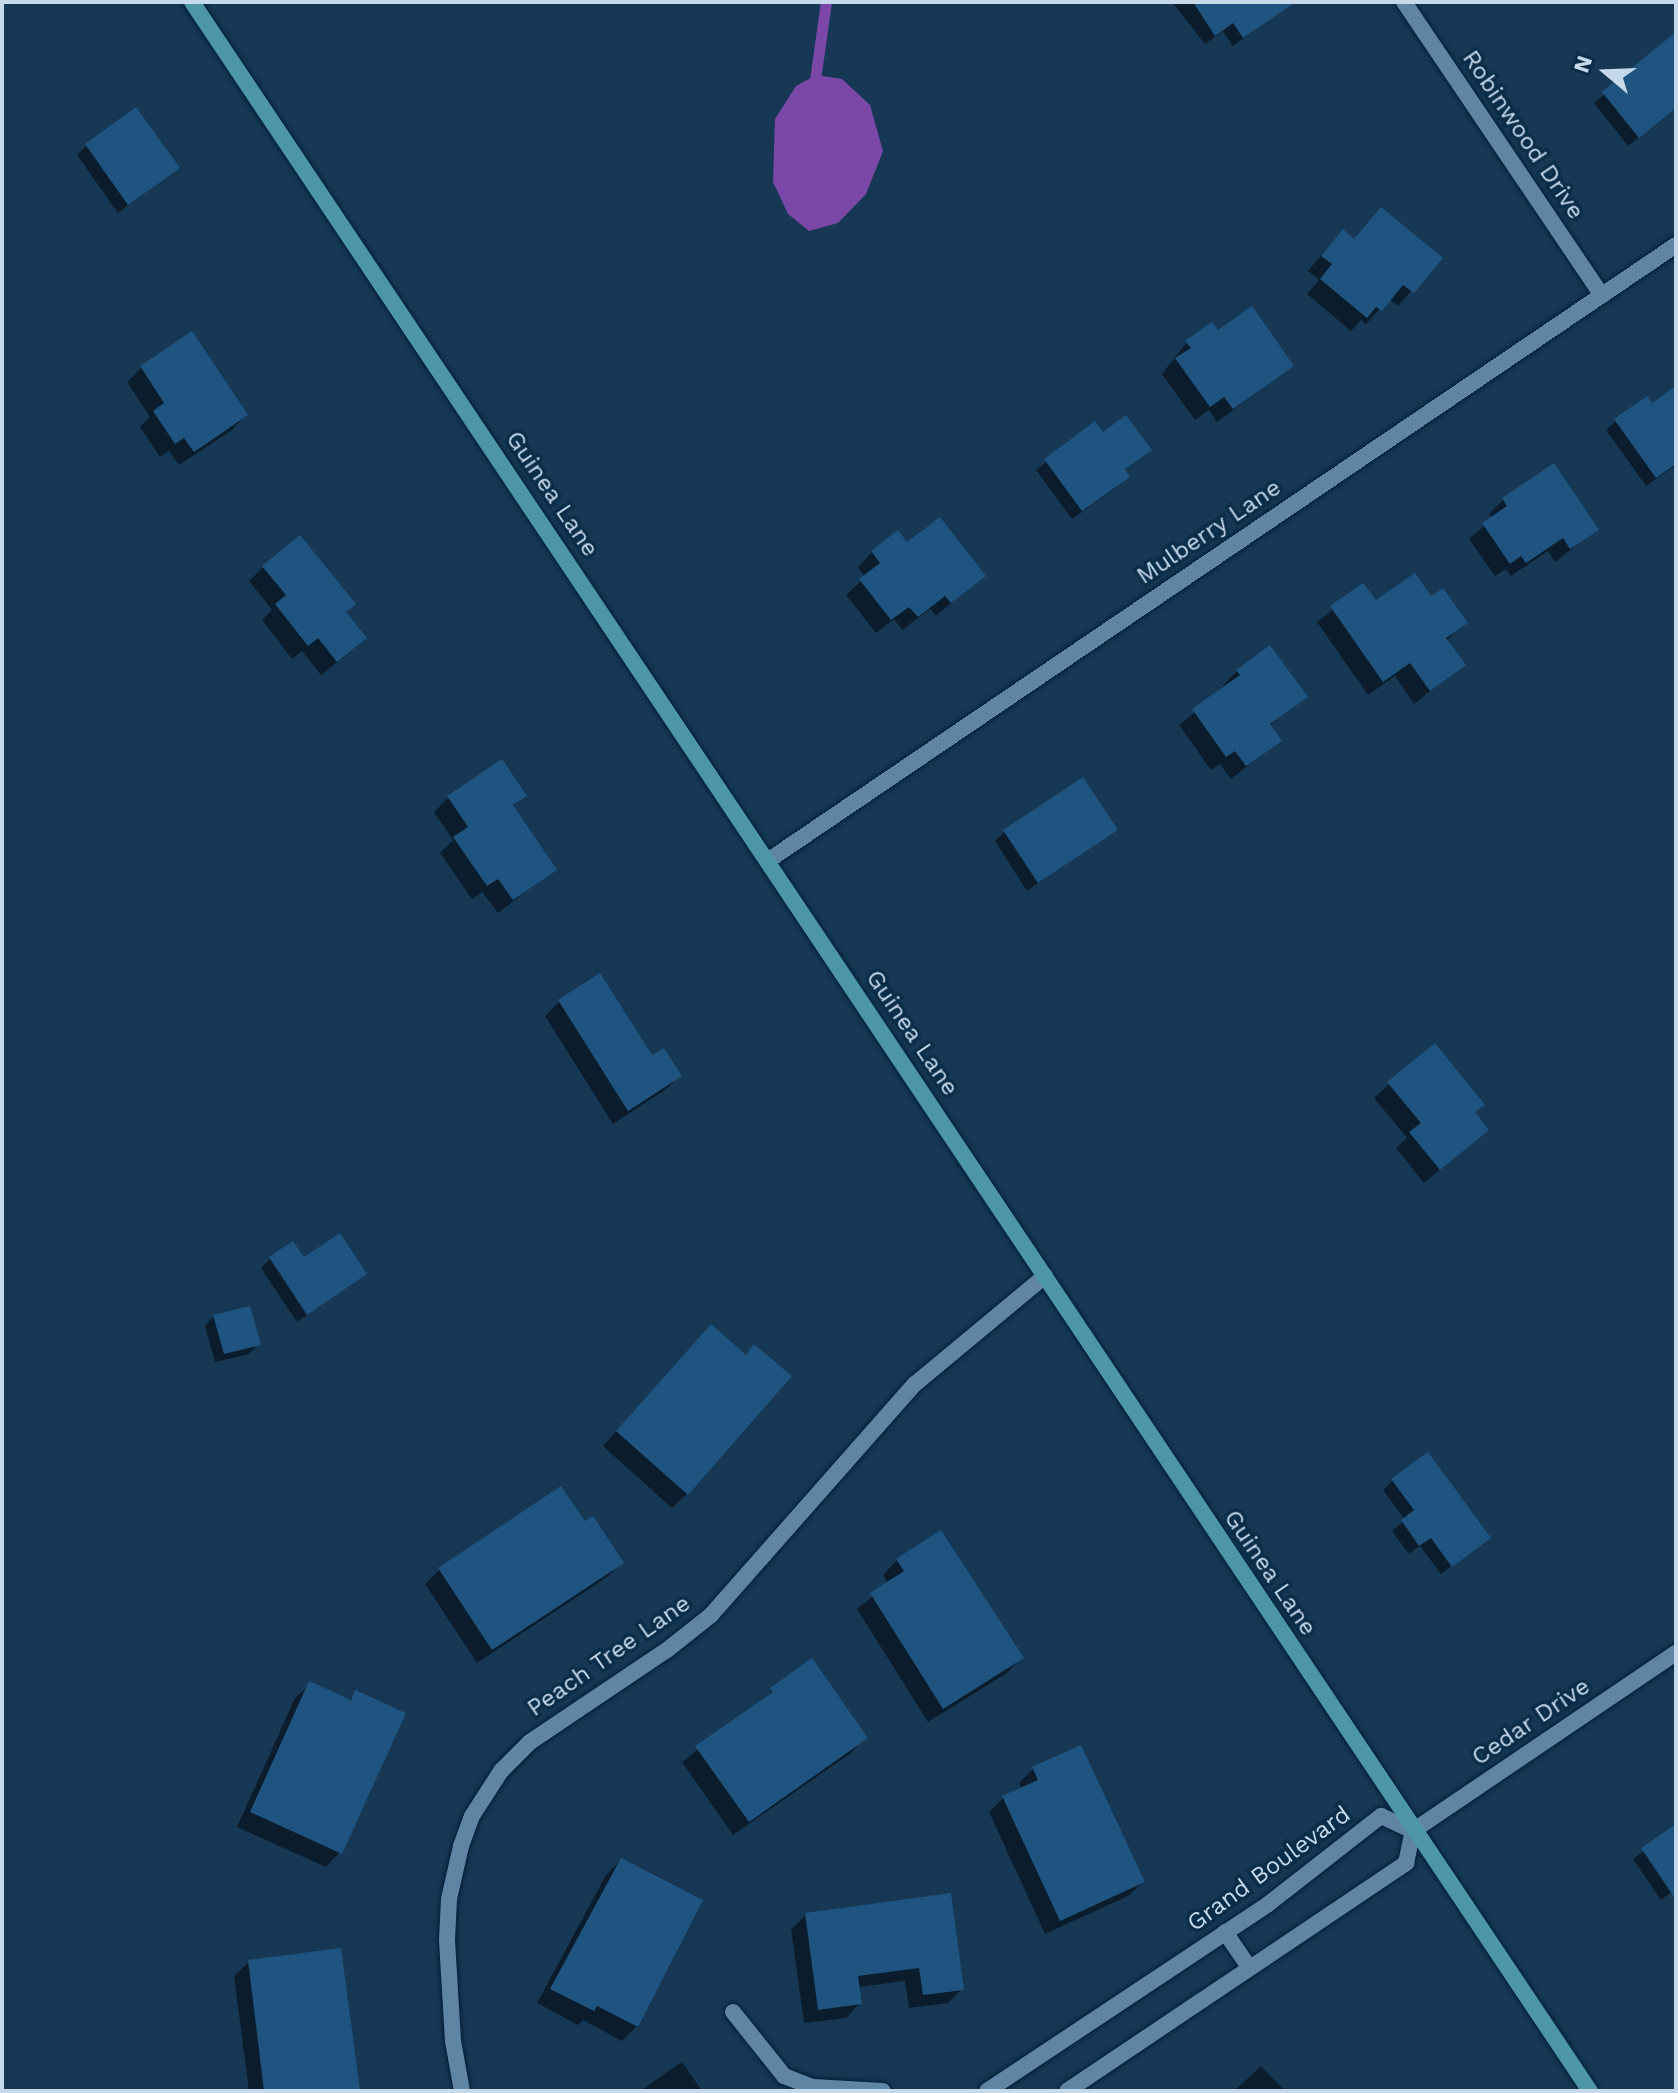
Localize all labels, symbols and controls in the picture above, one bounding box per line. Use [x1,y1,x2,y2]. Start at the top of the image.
north arrow [1566,32,1646,112]
street label: Robinwood Drive [1456,45,1590,225]
text: N [1568,52,1597,76]
street label: Guinea Lane [499,426,605,562]
street label: Mulberry Lane [1131,473,1287,591]
street label: Guinea Lane [859,965,965,1101]
street label: Guinea Lane [1217,1505,1323,1641]
street label: Peach Tree Lane [522,1589,696,1723]
street label: Cedar Drive [1466,1672,1596,1772]
street label: Grand Boulevard [1182,1800,1356,1938]

